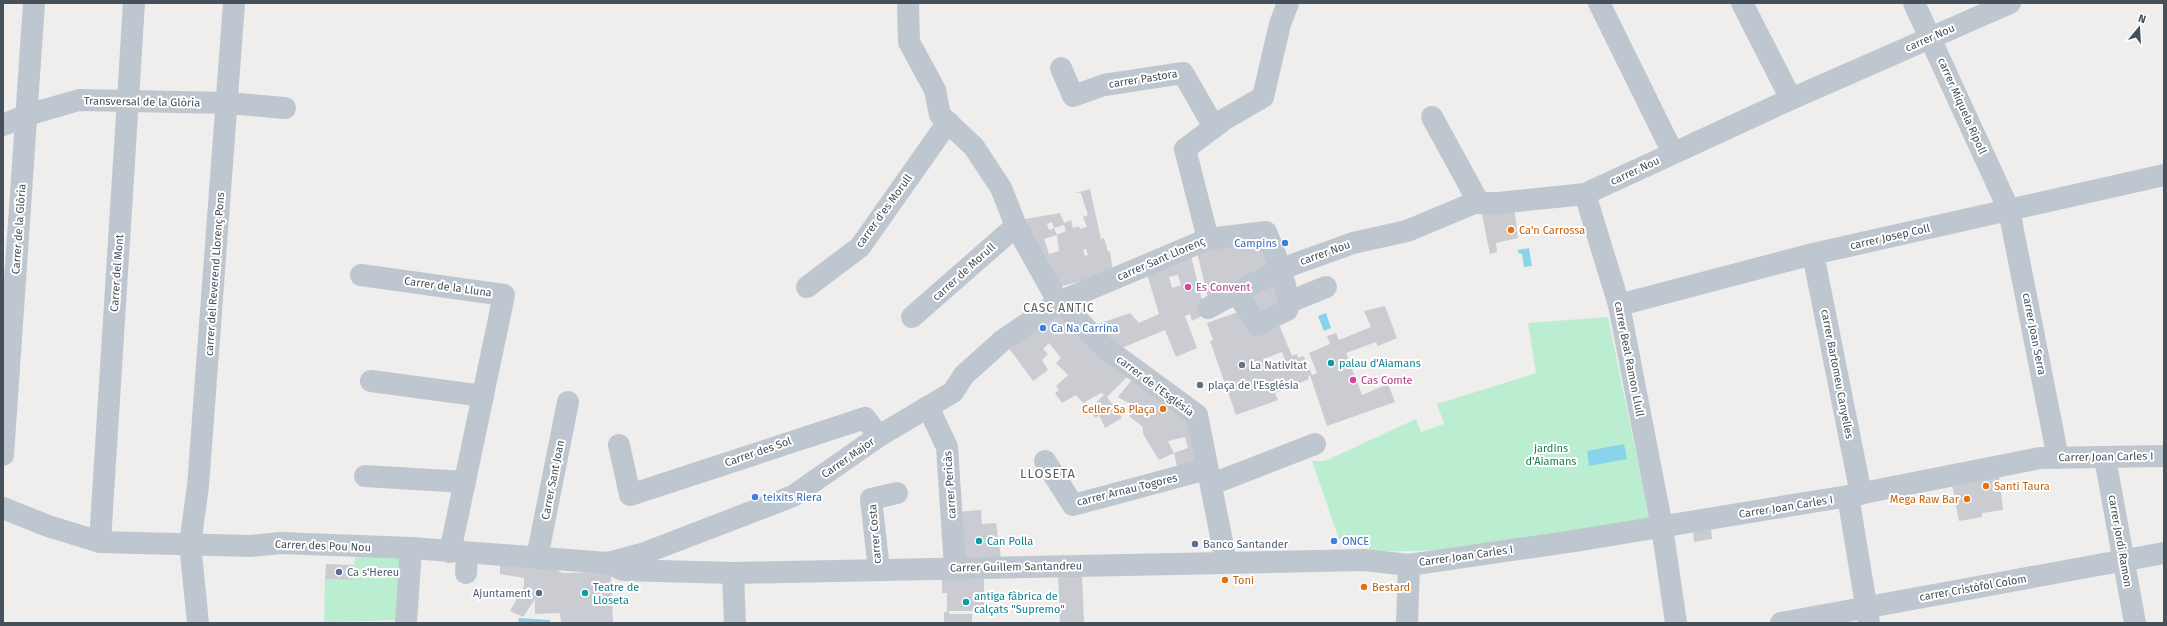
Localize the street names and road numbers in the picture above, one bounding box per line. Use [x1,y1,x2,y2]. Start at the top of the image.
street label: carrer Nou [1903,21,1957,55]
street label: carrer Miquela Ripoll [1935,56,1989,156]
street label: carrer Pastora [1108,67,1178,91]
street label: Transversal de la Glòria [84,94,200,110]
street label: carrer Nou [1608,154,1662,188]
street label: carrer d'es Morull [853,172,915,250]
street label: Carrer de la Glòria [9,183,29,275]
street label: carrer del Reverend Llorenç Pons [203,192,227,356]
street label: carrer Josep Coll [1849,221,1931,253]
street label: Carrer del Mont [108,234,126,312]
street label: carrer Sant Llorenç [1115,235,1207,283]
street label: carrer Nou [1298,238,1352,268]
street label: carrer de Morull [930,240,998,304]
street label: Carrer de la Lluna [403,274,493,300]
street label: carrer Joan Serra [2020,292,2048,376]
street label: carrer Beat Ramon Llull [1611,300,1647,418]
street label: carrer Bartomeu Canyelles [1818,308,1856,440]
street label: carrer de l'Església [1114,353,1196,419]
street label: Carrer des Sol [723,435,793,469]
street label: Carrer Major [819,435,878,481]
street label: Carrer Sant Joan [539,439,567,521]
street label: Carrer Joan Carles I [2058,450,2154,464]
street label: carrer Pericàs [941,451,959,519]
street label: carrer Arnau Togores [1075,471,1179,509]
street label: Carrer Joan Carles I [1738,493,1834,521]
street label: carrer Jordi Ramon [2105,494,2135,588]
street label: carrer Costa [866,504,884,564]
street label: Carrer des Pou Nou [275,538,371,554]
street label: Carrer Joan Carles I [1418,543,1514,569]
street label: Carrer Guillem Santandreu [950,559,1082,575]
street label: carrer Cristòfol Colom [1918,572,2028,604]

